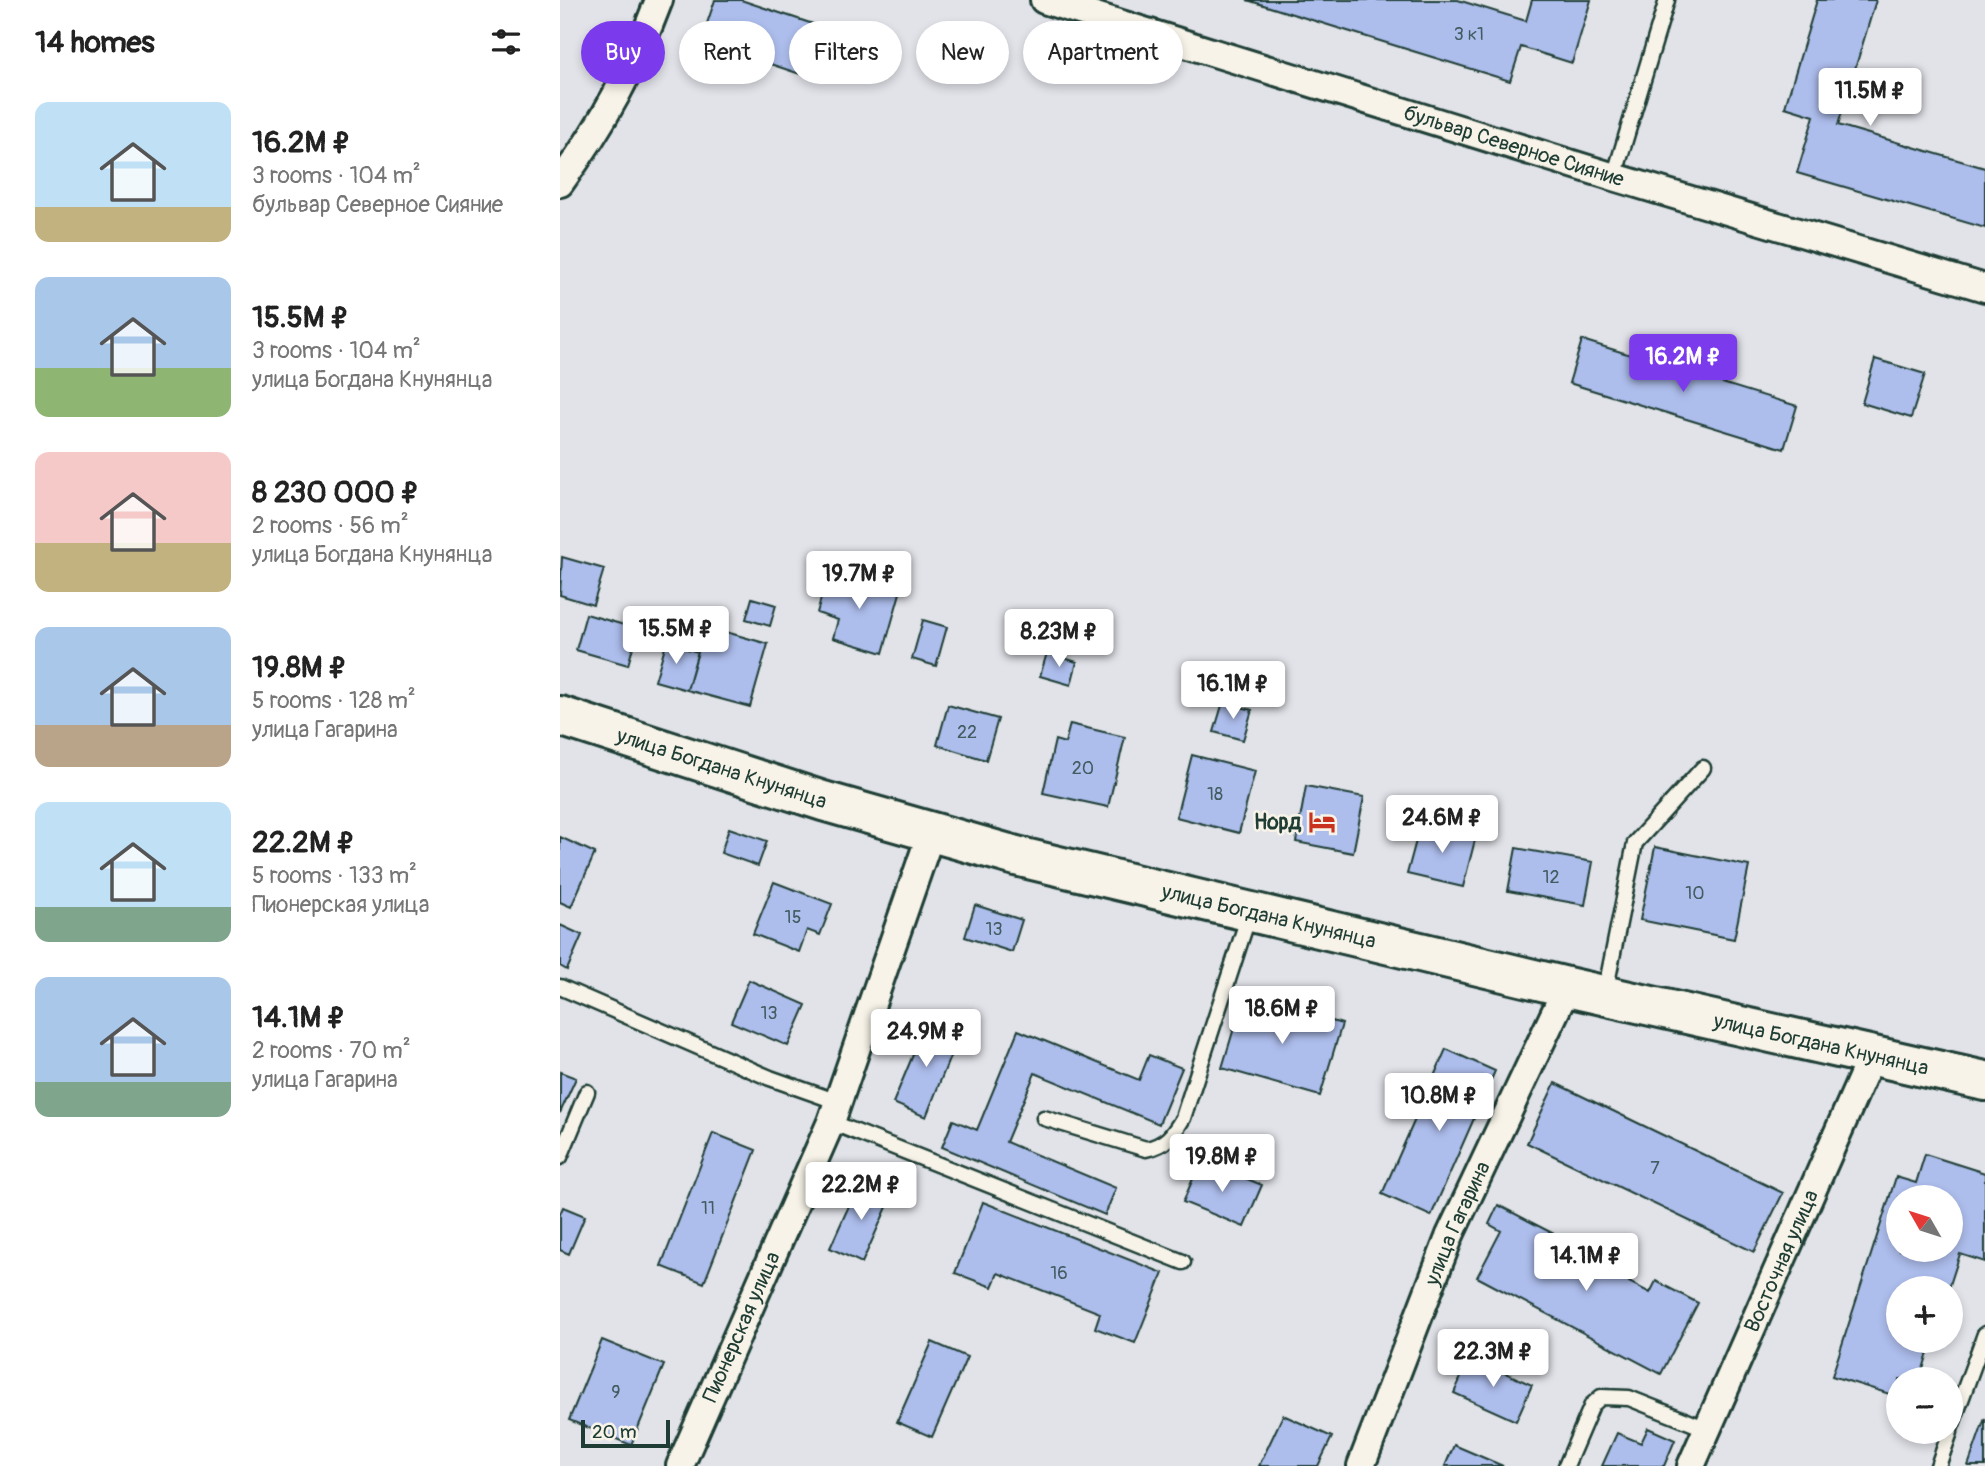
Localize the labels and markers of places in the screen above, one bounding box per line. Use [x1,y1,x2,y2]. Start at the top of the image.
pin: 11.5M ₽ [1805,68,1935,128]
pin: 16.2M ₽ [1618,334,1748,394]
pin: 19.7M ₽ [794,552,924,611]
pin: 15.5M ₽ [611,606,741,666]
pin: 8.23M ₽ [994,610,1124,669]
pin: 16.1M ₽ [1168,662,1298,721]
pin: 24.6M ₽ [1377,796,1507,855]
hotel icon: Норд [1307,807,1337,837]
place label: Норд [1254,809,1301,836]
pin: 18.6M ₽ [1217,986,1347,1046]
pin: 24.9M ₽ [861,1010,991,1069]
pin: 10.8M ₽ [1374,1074,1504,1133]
pin: 19.8M ₽ [1157,1134,1287,1194]
pin: 22.2M ₽ [796,1162,926,1222]
pin: 14.1M ₽ [1521,1234,1651,1293]
pin: 22.3M ₽ [1428,1330,1558,1389]

